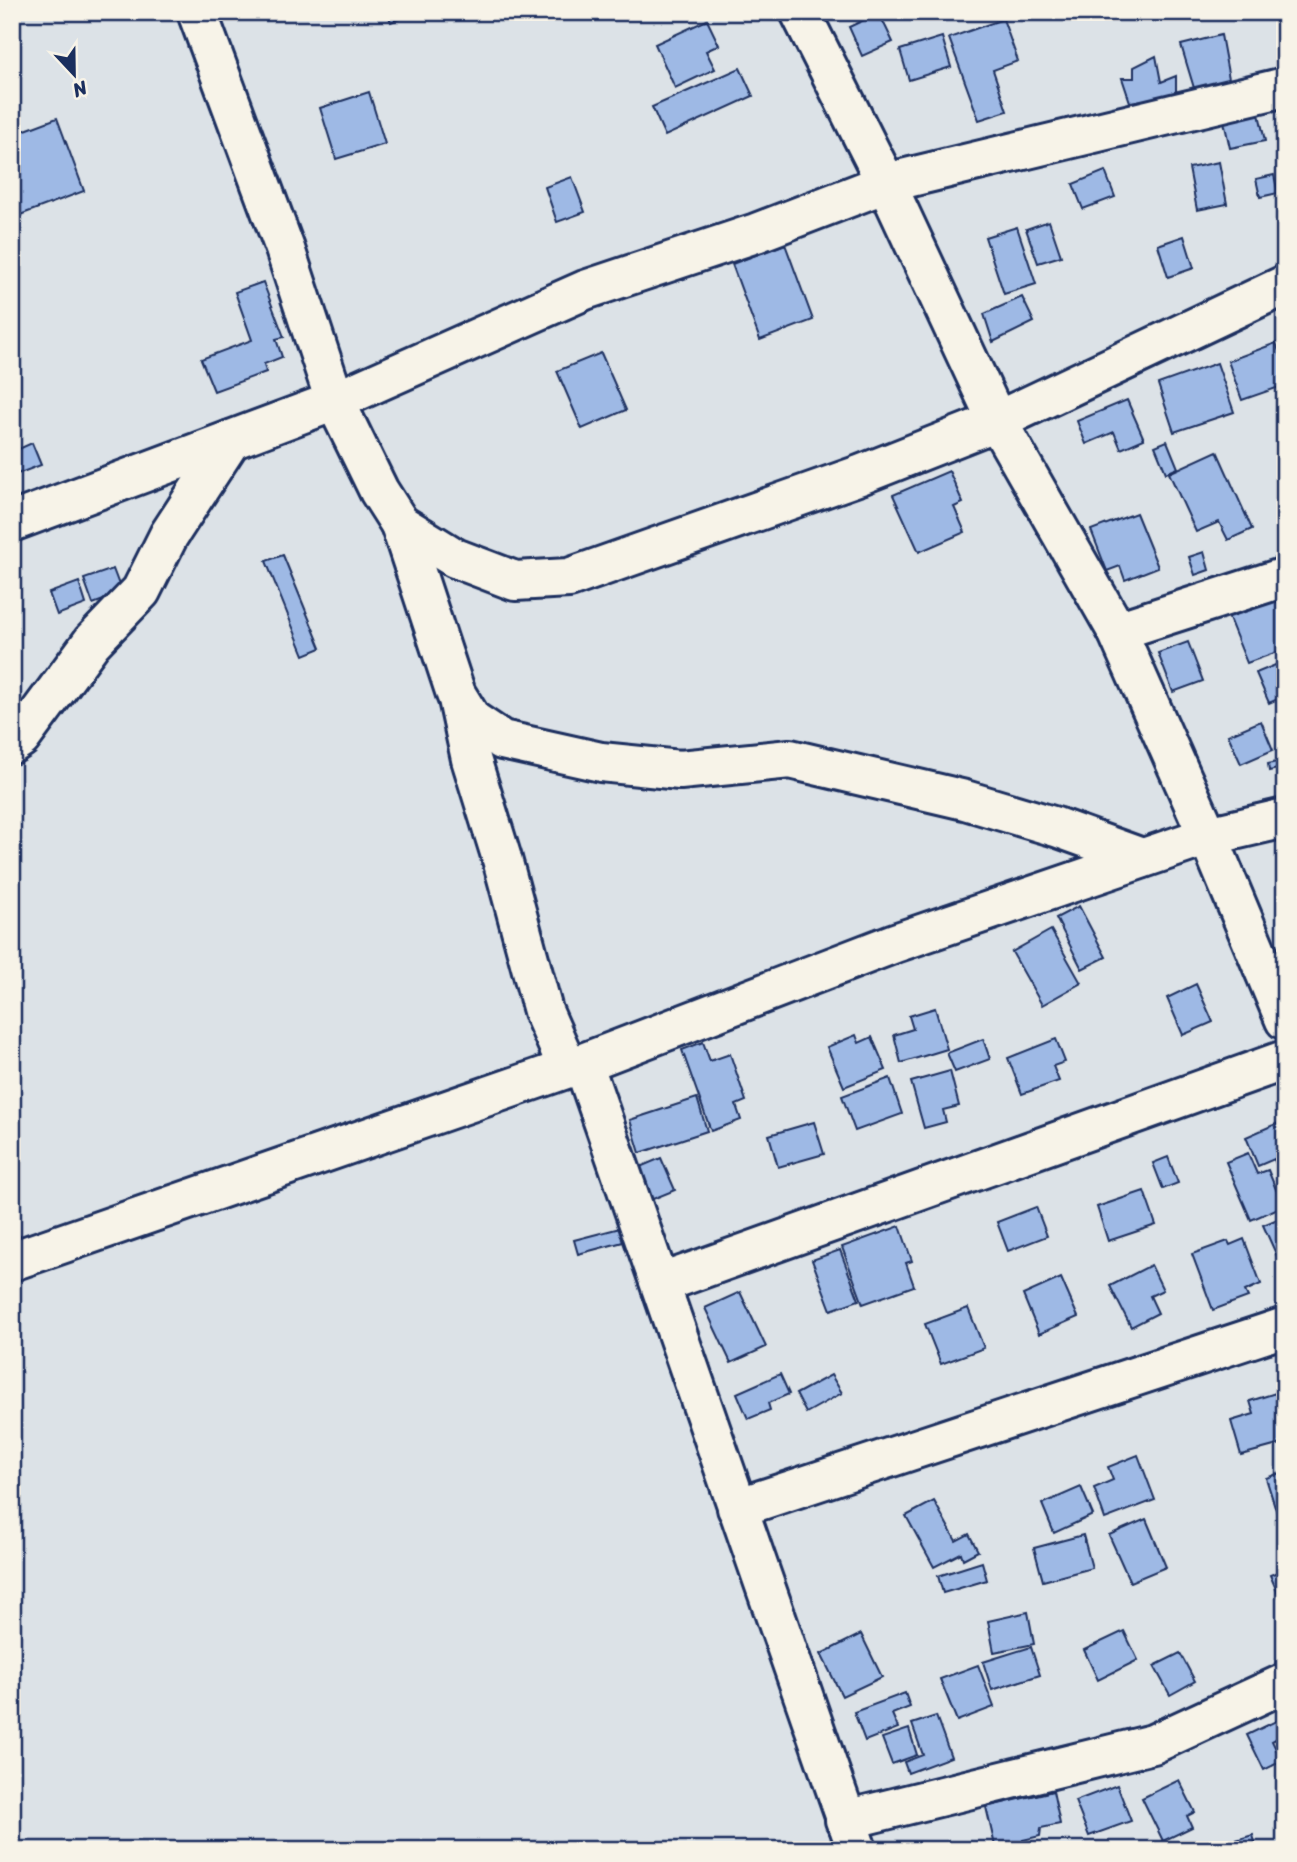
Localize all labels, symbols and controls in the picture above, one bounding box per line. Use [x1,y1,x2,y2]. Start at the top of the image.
north arrow [38,38,108,108]
text: N [67,71,93,107]

